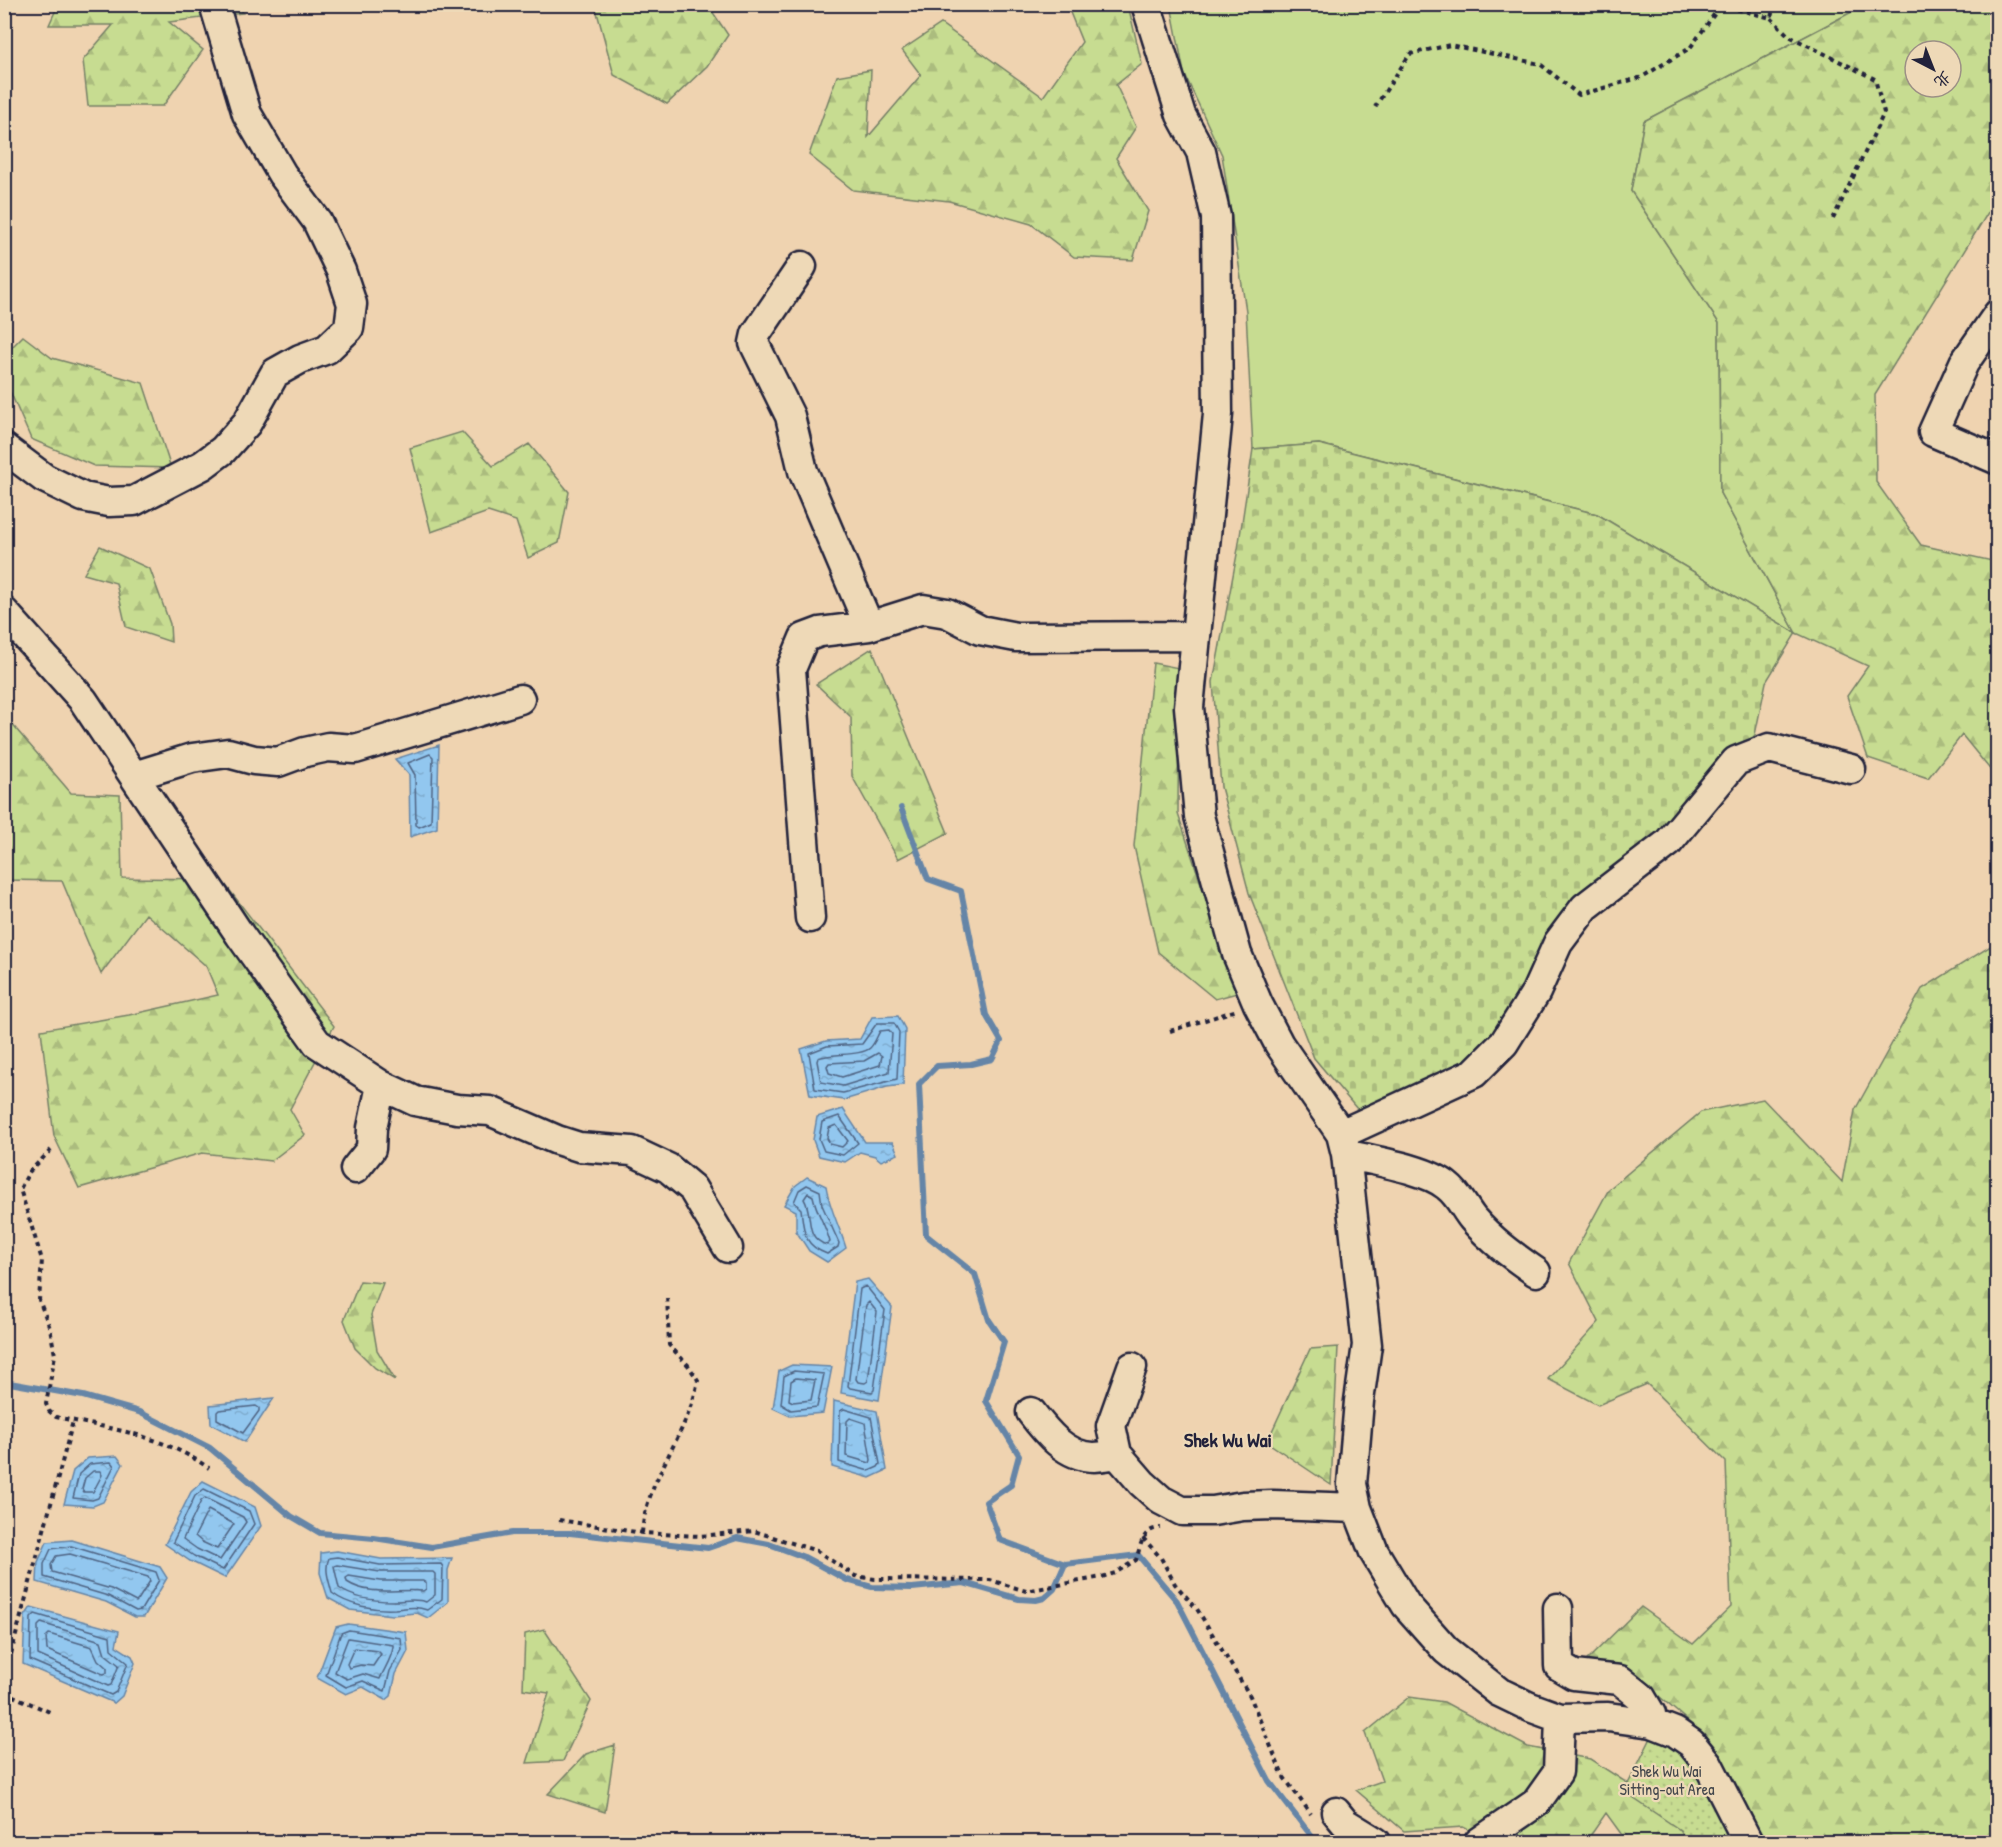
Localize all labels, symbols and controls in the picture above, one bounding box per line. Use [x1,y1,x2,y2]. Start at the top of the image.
north arrow [1903,39,1963,99]
text: 北 [1930,67,1956,94]
district label: Shek Wu Wai [1184,1426,1272,1453]
park label: Shek Wu Wai Sitting-out Area [1620,1760,1714,1800]

